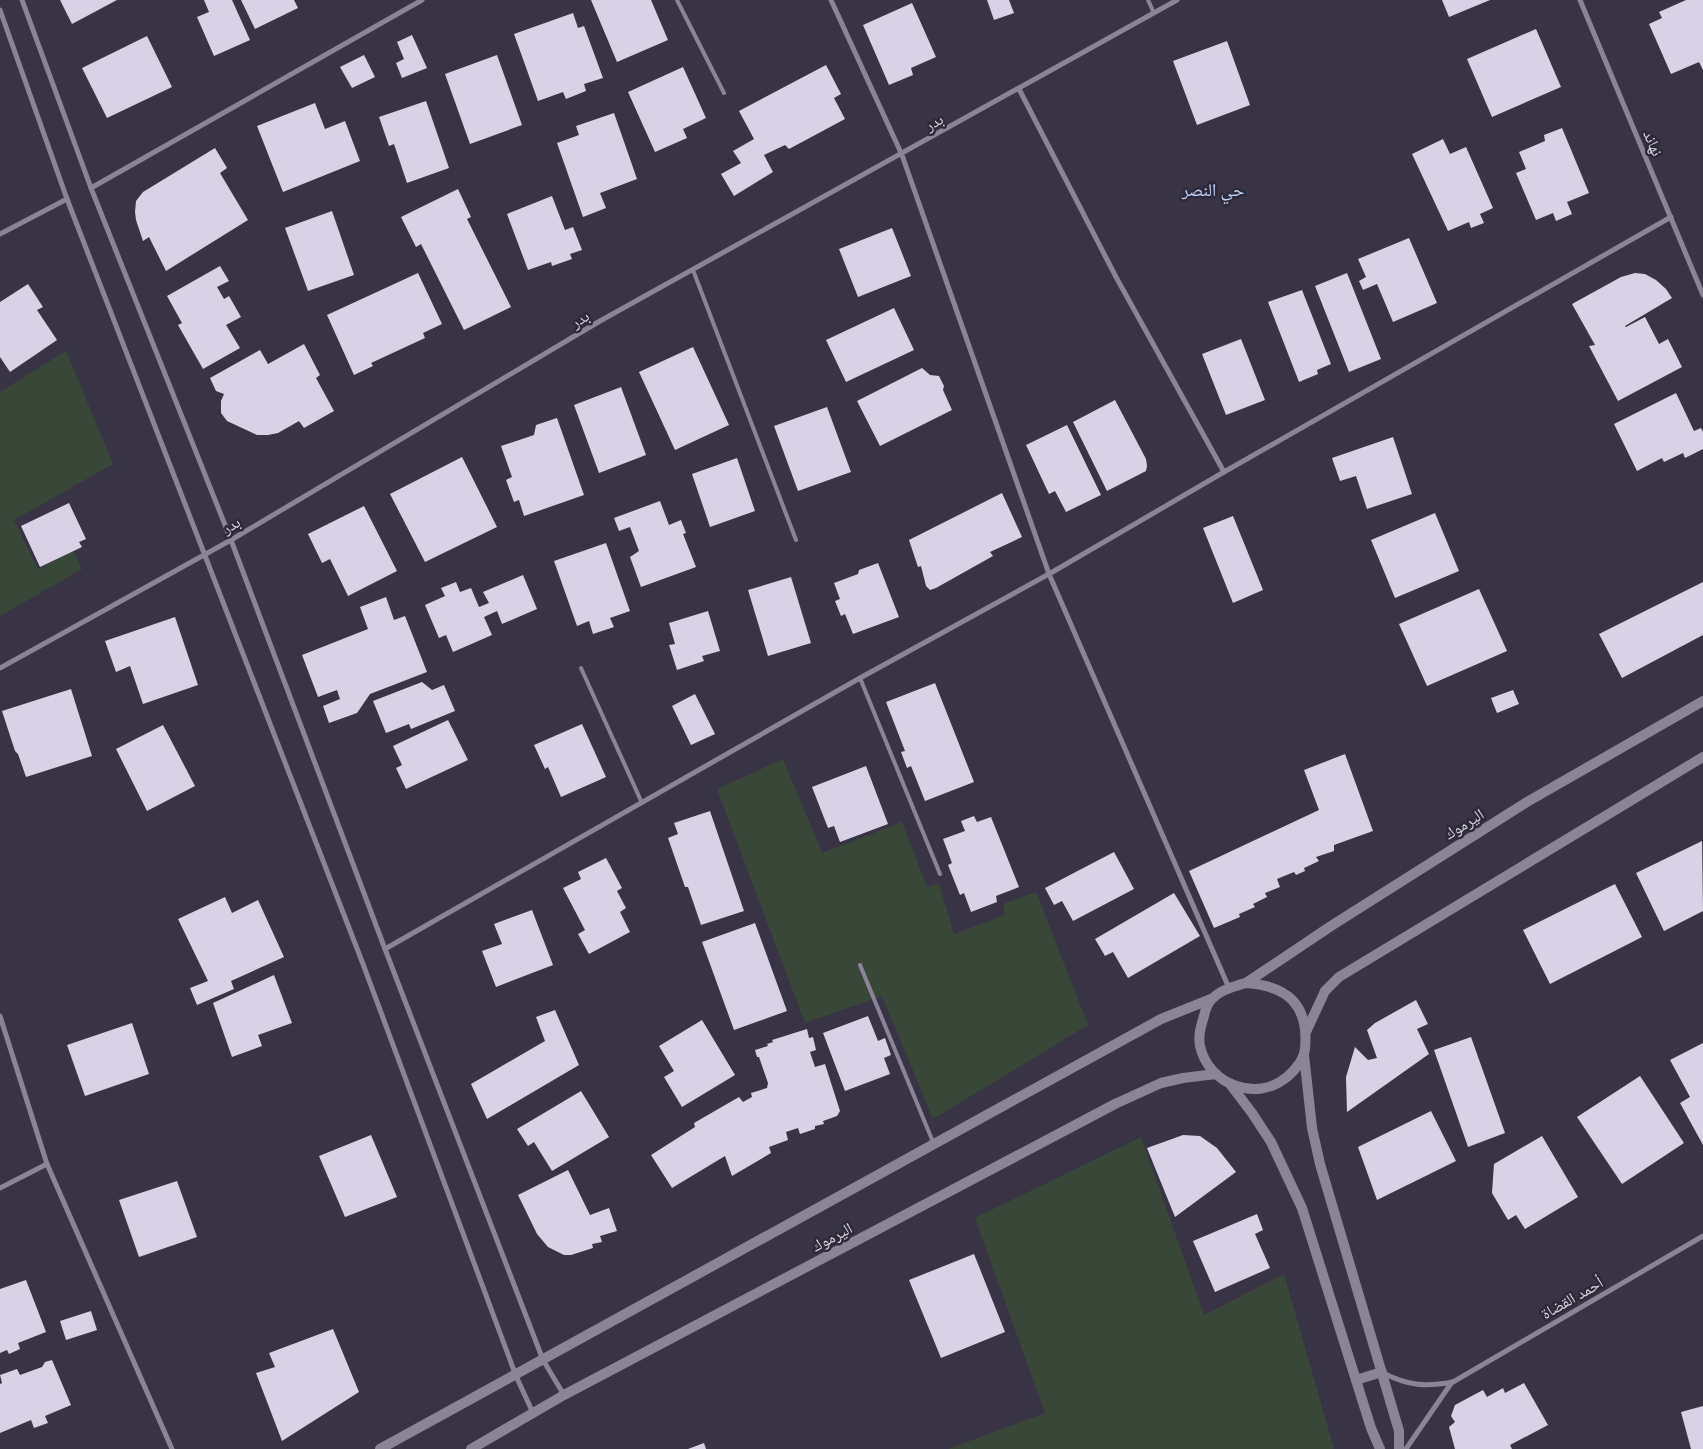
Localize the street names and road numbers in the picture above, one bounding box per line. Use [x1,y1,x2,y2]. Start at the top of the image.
street label: بدر [921,109,947,135]
street label: نهاند [1639,127,1667,159]
street label: بدر [566,306,593,332]
street label: بدر [218,512,244,538]
street label: اليرموك [1441,805,1487,843]
street label: اليرموك [808,1218,856,1256]
street label: أحمد القضاة [1538,1273,1606,1323]

